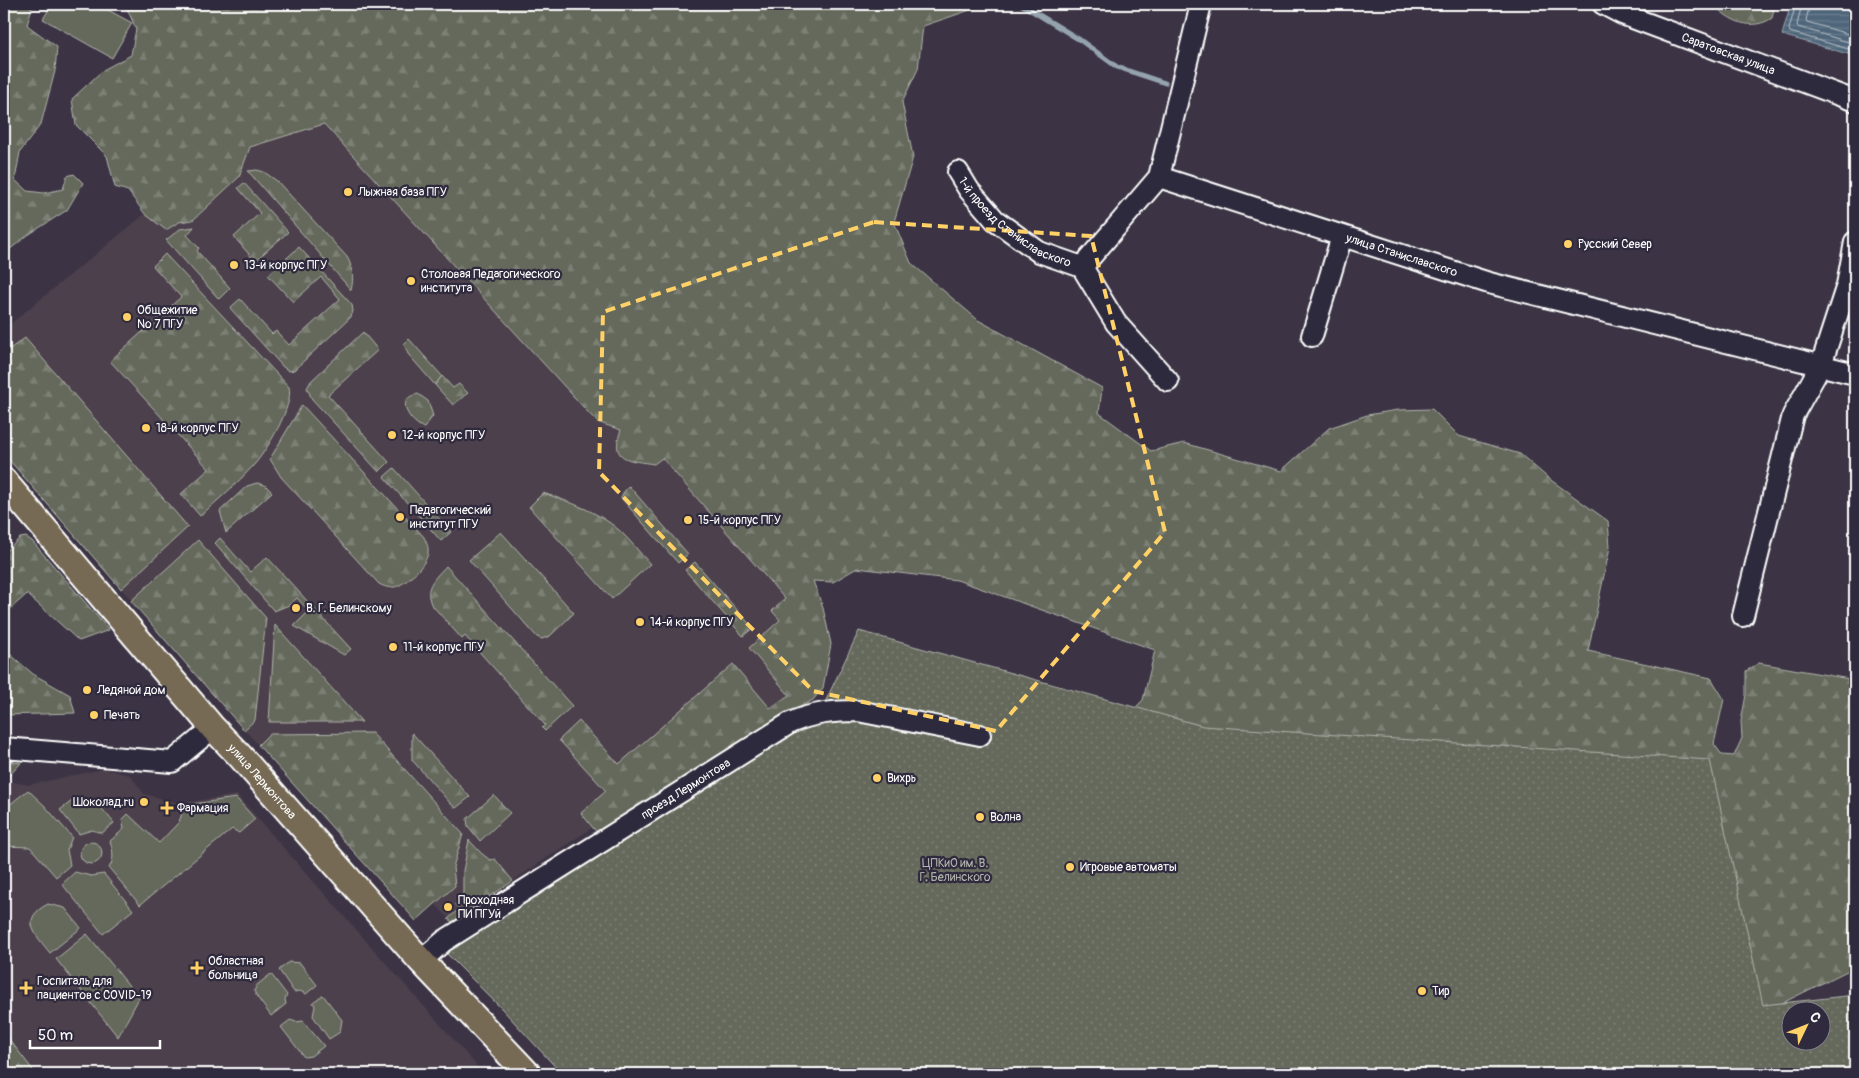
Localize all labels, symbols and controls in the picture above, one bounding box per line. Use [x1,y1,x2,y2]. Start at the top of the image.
street label: Саратовская улица [1679,29,1778,78]
street label: 1-й проезд Станиславского [955,174,1074,270]
place label: Лыжная база ПГУ [357,185,447,200]
marker: Лыжная база ПГУ [342,186,354,198]
street label: улица Станиславского [1343,230,1460,280]
place label: Русский Север [1578,237,1652,252]
marker: Русский Север [1562,238,1574,250]
place label: 13-й корпус ПГУ [244,258,327,273]
marker: 13-й корпус ПГУ [228,259,240,271]
place label: Столовая Педагогического института [421,267,561,296]
marker: Столовая Педагогического института [405,275,417,287]
place label: Общежитие № 7 ПГУ [137,303,197,332]
marker: Общежитие № 7 ПГУ [121,311,133,323]
place label: 18-й корпус ПГУ [156,421,239,436]
marker: 18-й корпус ПГУ [140,422,152,434]
place label: 12-й корпус ПГУ [402,428,485,443]
marker: 12-й корпус ПГУ [386,429,398,441]
place label: Педагогический институт ПГУ [410,503,491,532]
marker: Педагогический институт ПГУ [394,511,406,523]
place label: 15-й корпус ПГУ [698,513,781,528]
marker: 15-й корпус ПГУ [682,514,694,526]
place label: В. Г. Белинскому [306,601,392,616]
marker: В. Г. Белинскому [290,602,302,614]
place label: 14-й корпус ПГУ [650,615,734,630]
marker: 14-й корпус ПГУ [634,616,646,628]
place label: 11-й корпус ПГУ [403,640,484,655]
marker: 11-й корпус ПГУ [387,641,399,653]
place label: Ледяной дом [96,683,165,698]
marker: Ледяной дом [81,684,93,696]
place label: Печать [104,708,140,723]
marker: Печать [88,709,100,721]
street label: улица Лермонтова [224,740,300,822]
street label: проезд Лермонтова [638,755,733,823]
place label: Вихрь [887,771,916,786]
marker: Вихрь [871,772,883,784]
place label: Шоколад.ru [73,795,134,810]
marker: Шоколад.ru [138,796,150,808]
place label: Фармация [177,801,229,816]
marker: Фармация [161,802,173,814]
place label: Волна [990,810,1022,825]
marker: Волна [974,811,986,823]
park label: ЦПКиО им. В. Г. Белинского [919,856,991,885]
place label: Игровые автоматы [1080,860,1177,875]
marker: Игровые автоматы [1064,861,1076,873]
place label: Проходная ПИ ПГУй [458,893,515,922]
marker: Проходная ПИ ПГУй [442,901,454,913]
place label: Областная больница [208,954,264,983]
marker: Областная больница [190,961,204,975]
place label: Госпиталь для пациентов с COVID-19 [37,974,152,1003]
marker: Госпиталь для пациентов с COVID-19 [19,981,33,995]
place label: Тир [1432,984,1450,999]
marker: Тир [1416,985,1428,997]
north arrow [1782,1000,1832,1050]
text: С [1806,1009,1825,1027]
scale bar [30,1018,160,1050]
text: 50 m [38,1026,73,1045]

